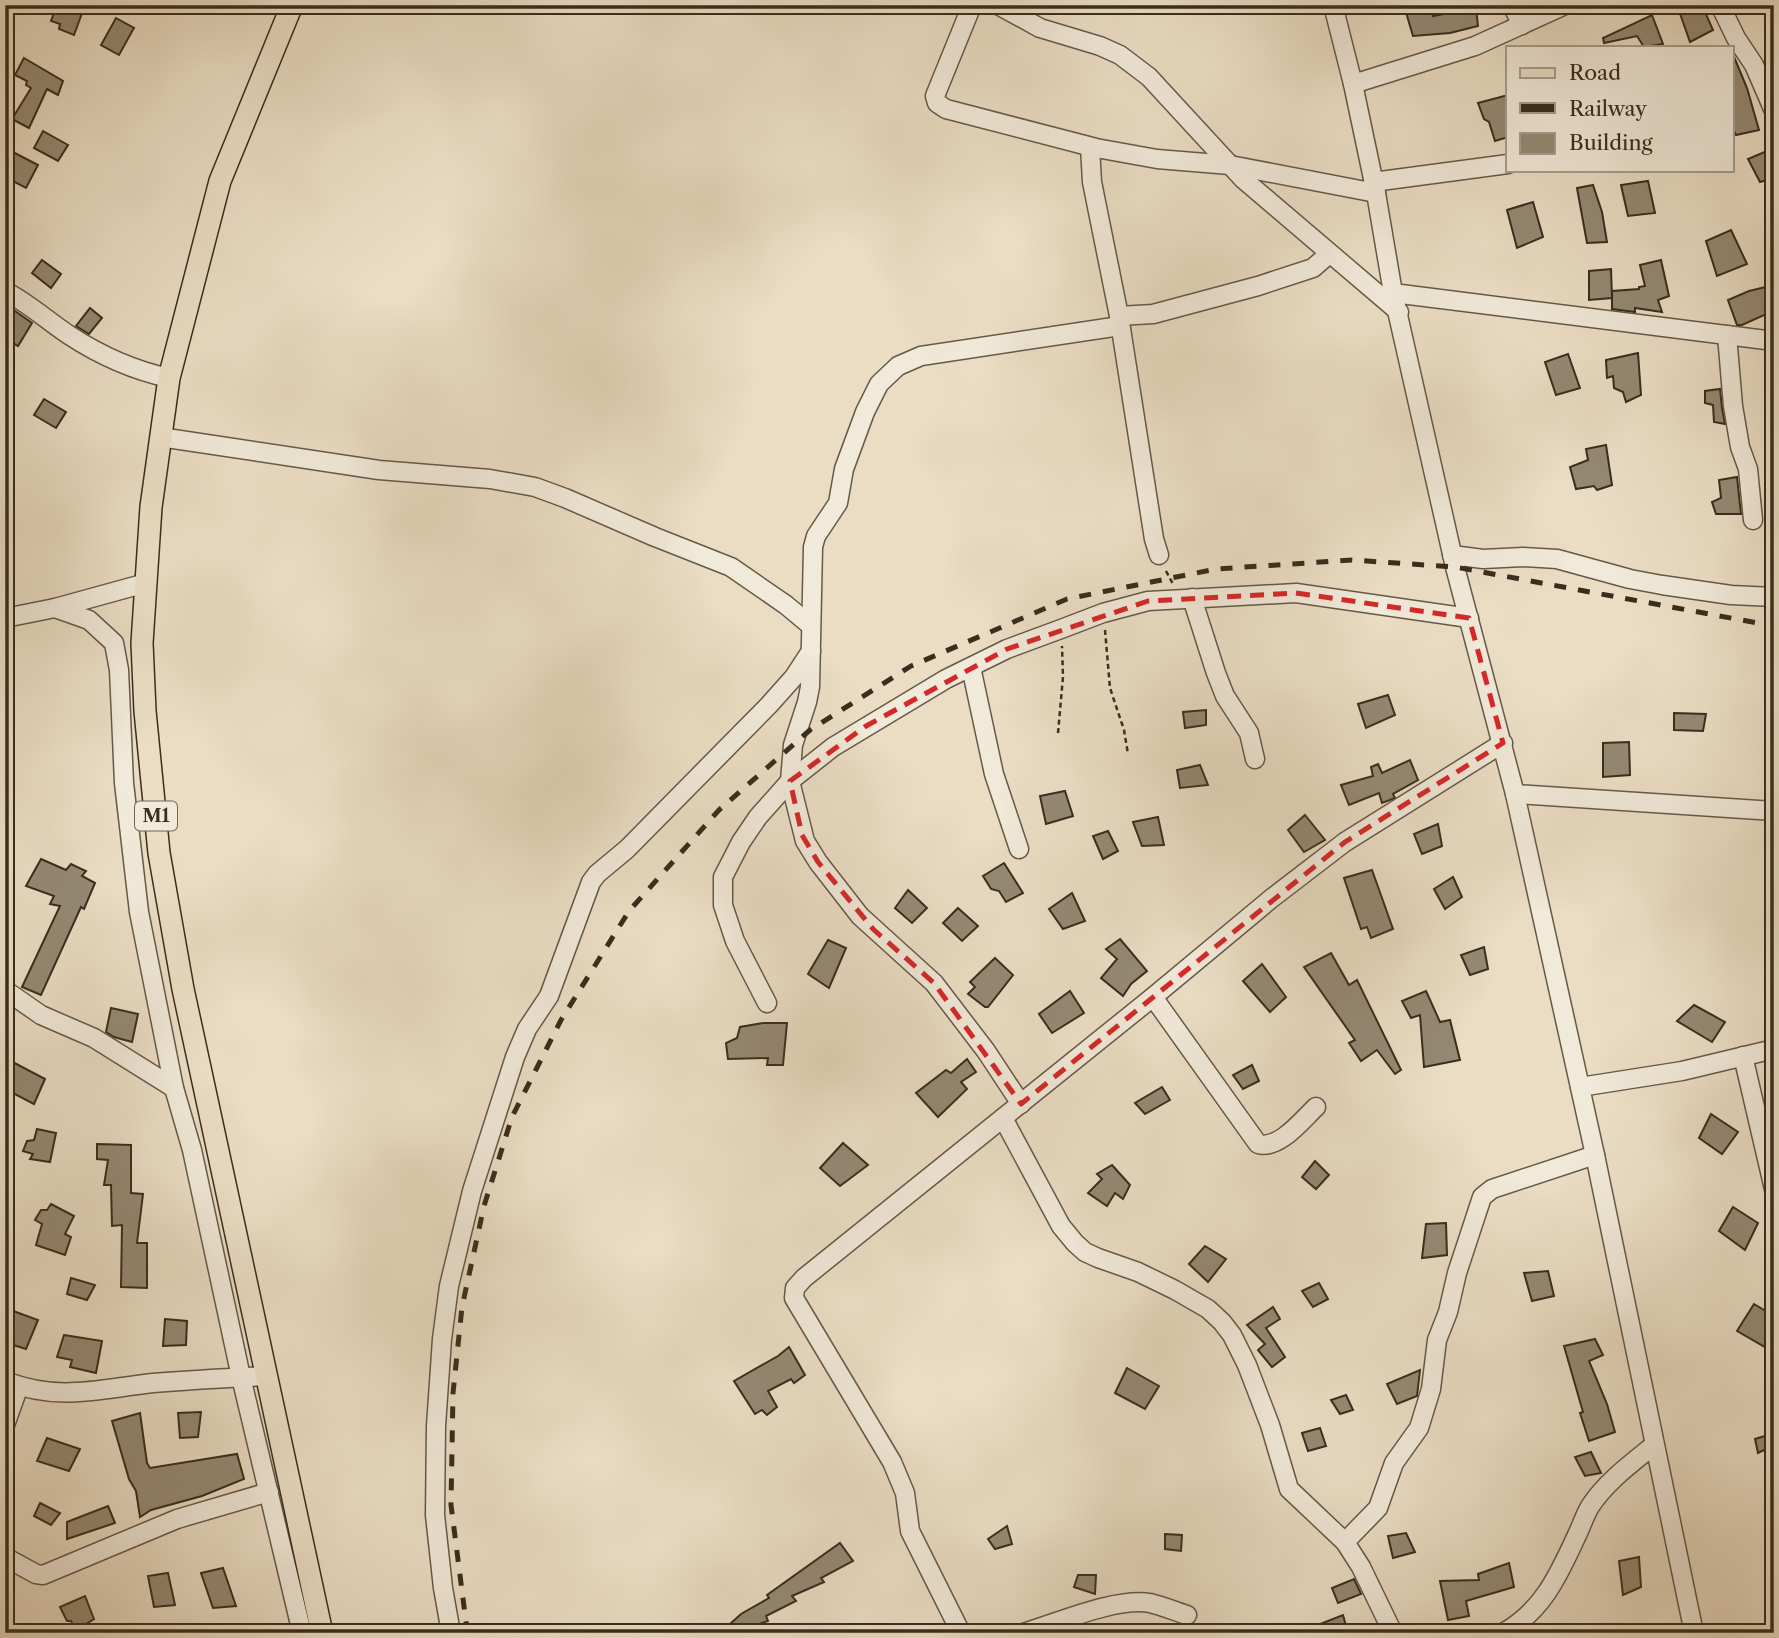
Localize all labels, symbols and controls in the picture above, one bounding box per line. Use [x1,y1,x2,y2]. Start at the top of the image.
legend [1506,46,1734,172]
text: Road [1569,60,1621,85]
text: Railway [1569,96,1647,121]
text: Building [1569,130,1654,155]
road number: M1 [135,802,177,830]

